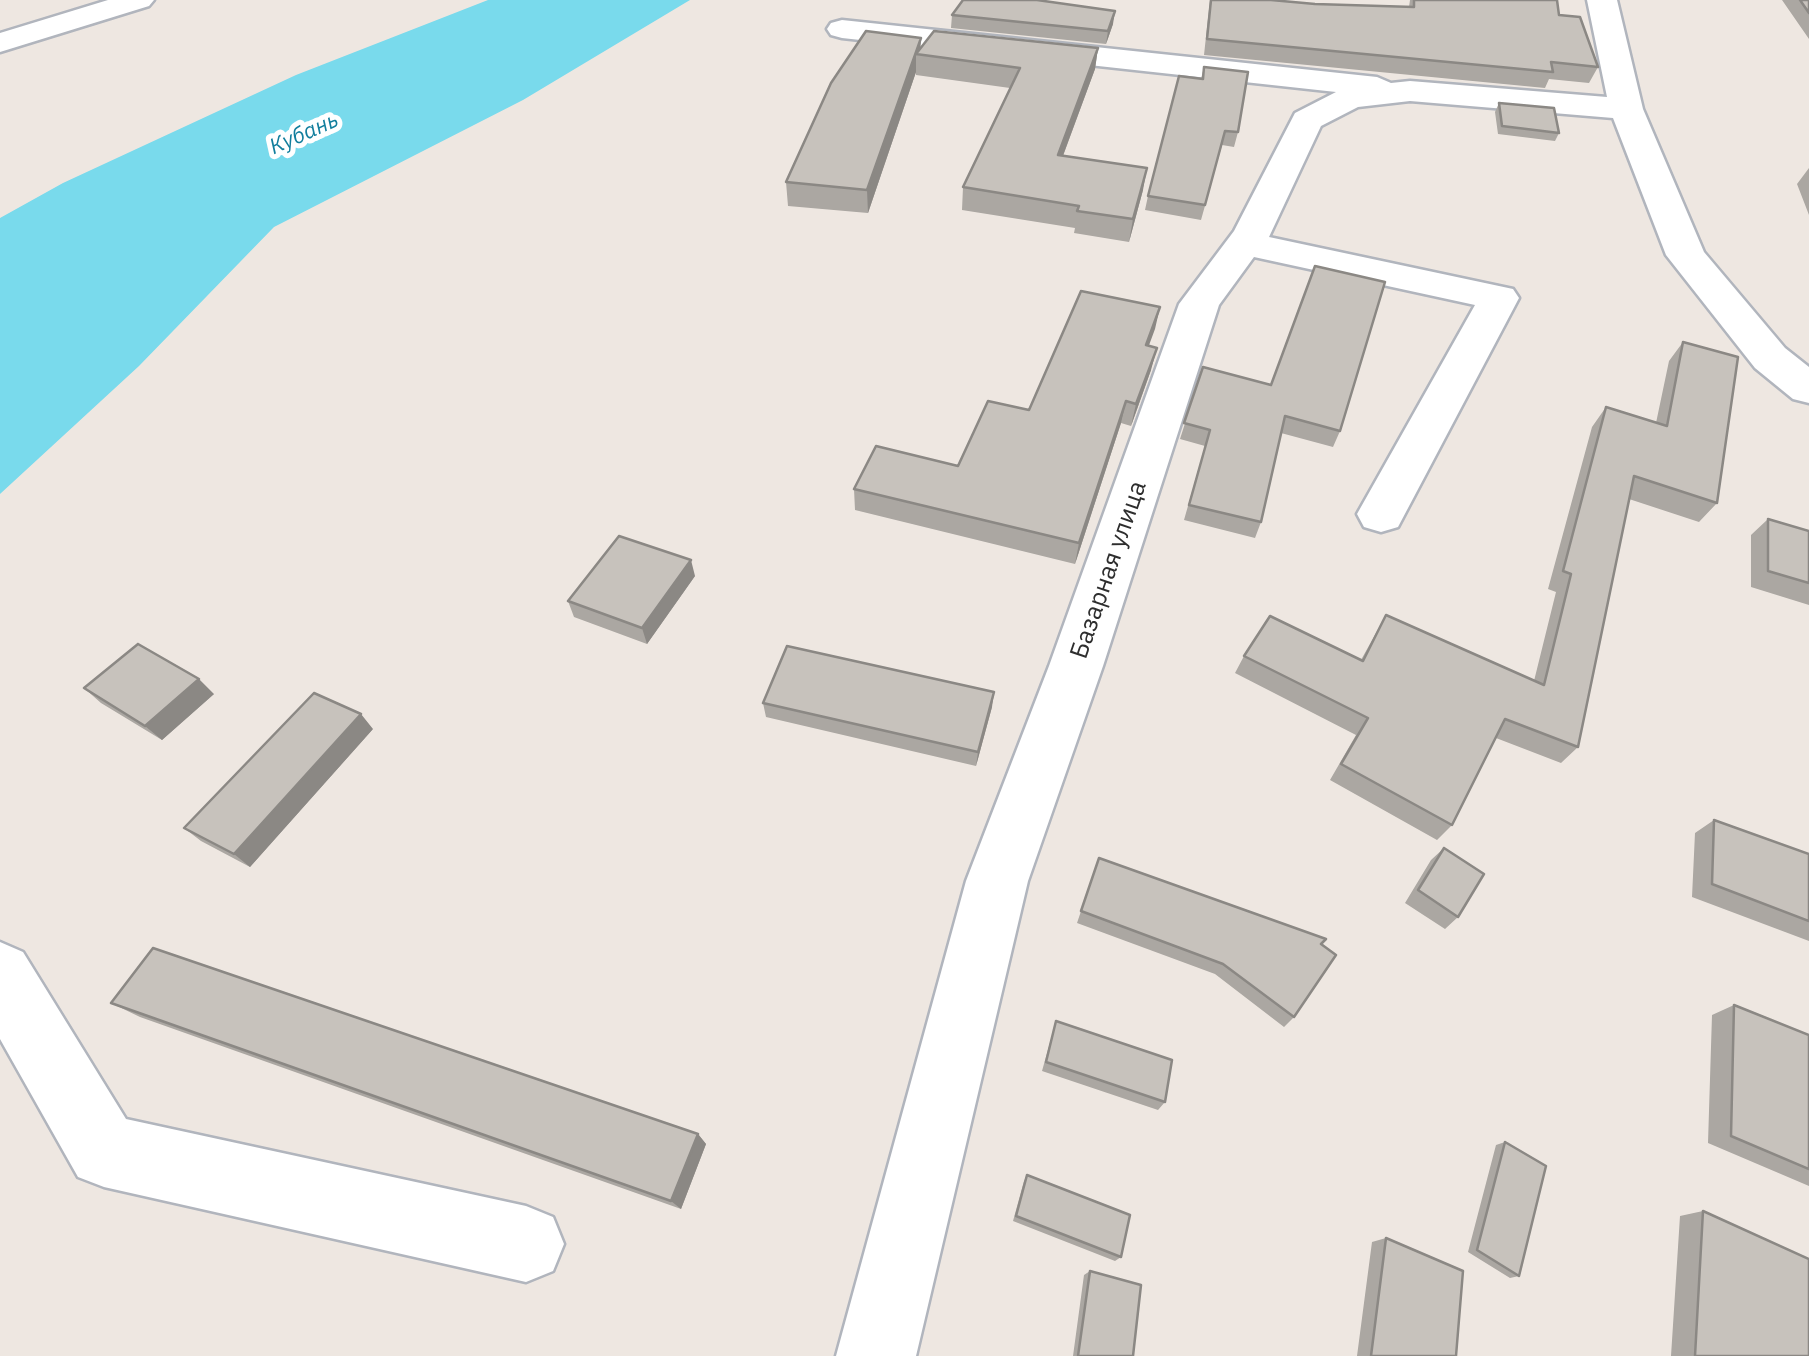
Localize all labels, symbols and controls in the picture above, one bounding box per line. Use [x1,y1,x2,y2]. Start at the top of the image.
water label: Кубань [265,107,343,161]
street label: Базарная улица [1065,477,1153,663]

